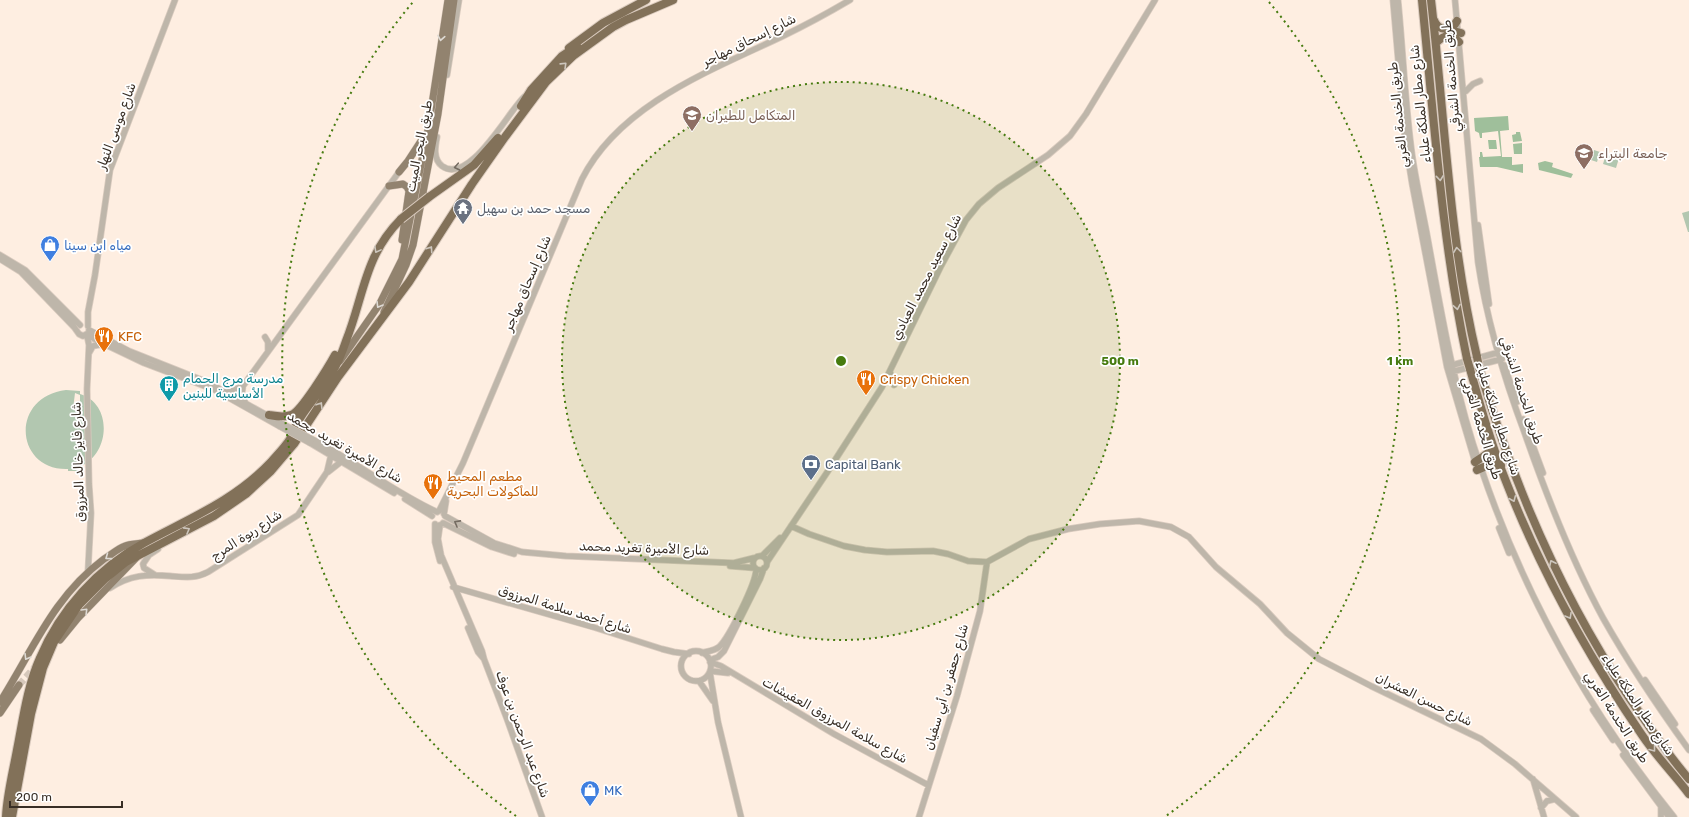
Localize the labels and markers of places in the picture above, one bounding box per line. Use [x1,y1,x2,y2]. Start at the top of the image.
school or university icon: المتكامل للطيران [681,104,703,132]
place label: المتكامل للطيران [706,108,796,124]
school or university icon: جامعة البتراء [1573,142,1595,170]
place label: جامعة البتراء [1598,146,1667,162]
temple icon: مسجد حمد بن سهيل [452,197,474,225]
place label: مسجد حمد بن سهيل [477,201,590,217]
shop icon: مياه ابن سينا [39,234,61,262]
place label: مياه ابن سينا [64,238,131,253]
restaurant icon: KFC [93,325,115,353]
place label: KFC [118,329,142,344]
centre of rings [834,354,848,368]
restaurant icon: Crispy Chicken [855,368,877,396]
place label: مدرسة مرج الحمام الأساسية للبنين [183,371,283,401]
place label: Crispy Chicken [880,372,969,387]
building icon: مدرسة مرج الحمام الأساسية للبنين [158,374,180,402]
bank icon: Capital Bank [800,453,822,481]
place label: Capital Bank [825,457,901,472]
place label: مطعم المحيط للمأكولات البحرية [447,469,539,500]
restaurant icon: مطعم المحيط للمأكولات البحرية [422,472,444,500]
shop icon: MK [579,779,601,807]
place label: MK [604,783,622,798]

